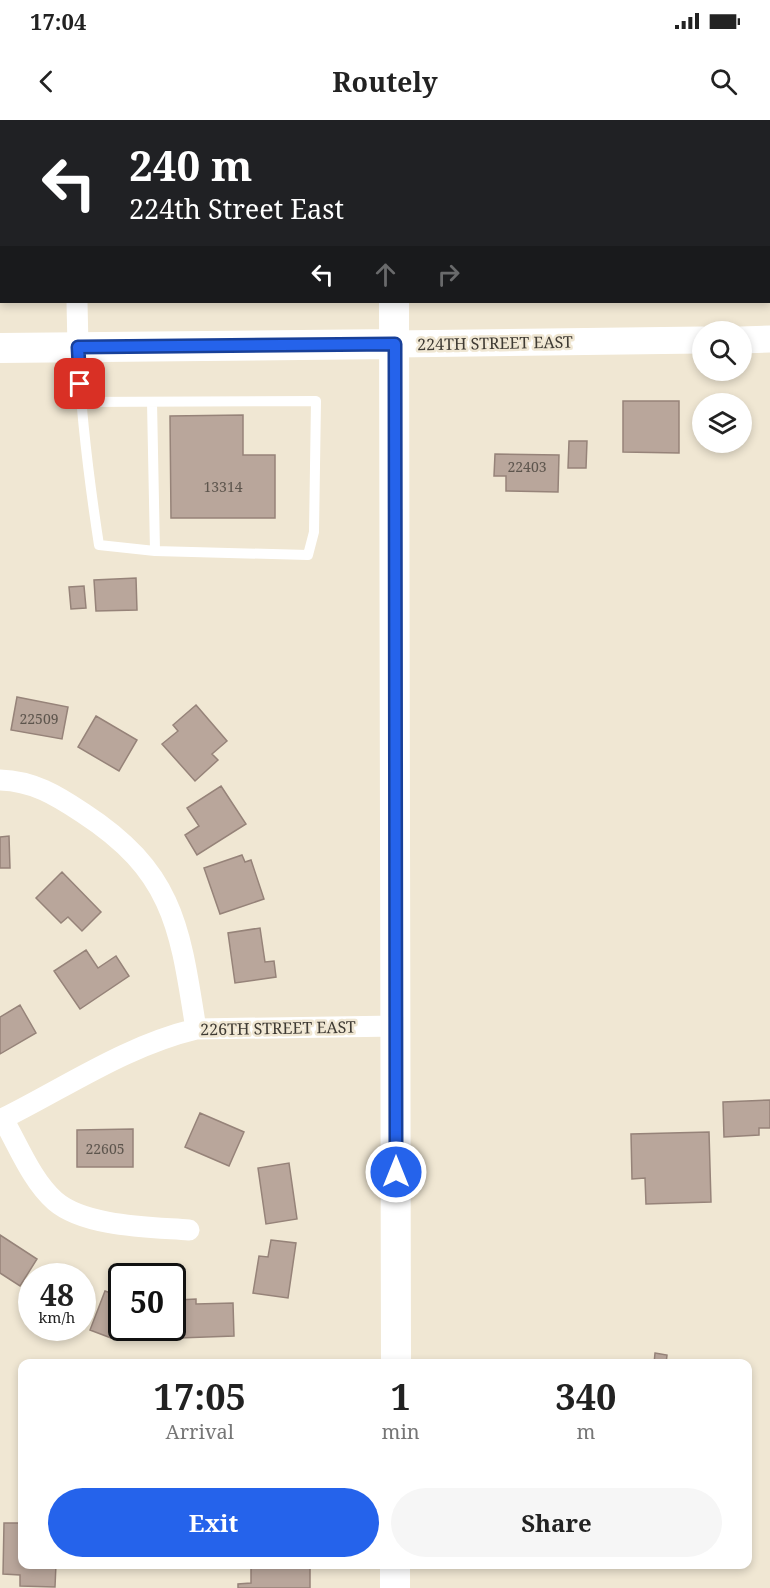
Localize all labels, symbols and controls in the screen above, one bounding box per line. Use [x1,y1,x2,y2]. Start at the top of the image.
text: 17:04 [30,6,86,36]
text: Routely [332,63,438,100]
icon: back [30,65,63,98]
icon: search [707,65,740,98]
text: 240 m [129,136,253,193]
icon: left [30,144,108,222]
text: 224th Street East [129,190,344,227]
icon: left [306,258,339,291]
icon: ahead [369,258,402,291]
icon: right [432,258,465,291]
map controls [692,321,752,453]
button: search [692,321,752,381]
street label: 224TH STREET EAST [417,331,573,355]
pin [54,358,105,409]
icon: arrive [63,367,96,400]
button: layers [692,393,752,453]
house number: 22403 [507,457,547,476]
house number: 13314 [203,477,243,496]
house number: 22509 [19,709,59,728]
street label: 226TH STREET EAST [200,1016,356,1040]
house number: 22605 [85,1139,125,1158]
position arrow [364,1140,428,1204]
speed limit sign: 50 [108,1263,186,1341]
text: 48 [40,1274,74,1315]
text: km/h [39,1307,75,1327]
text: 17:05 [154,1372,246,1421]
text: 1 [390,1372,411,1421]
text: 340 [555,1372,616,1421]
text: Arrival [166,1418,234,1445]
text: min [382,1418,420,1445]
text: m [576,1418,595,1445]
button: Exit [48,1488,379,1557]
button: Share [391,1488,722,1557]

